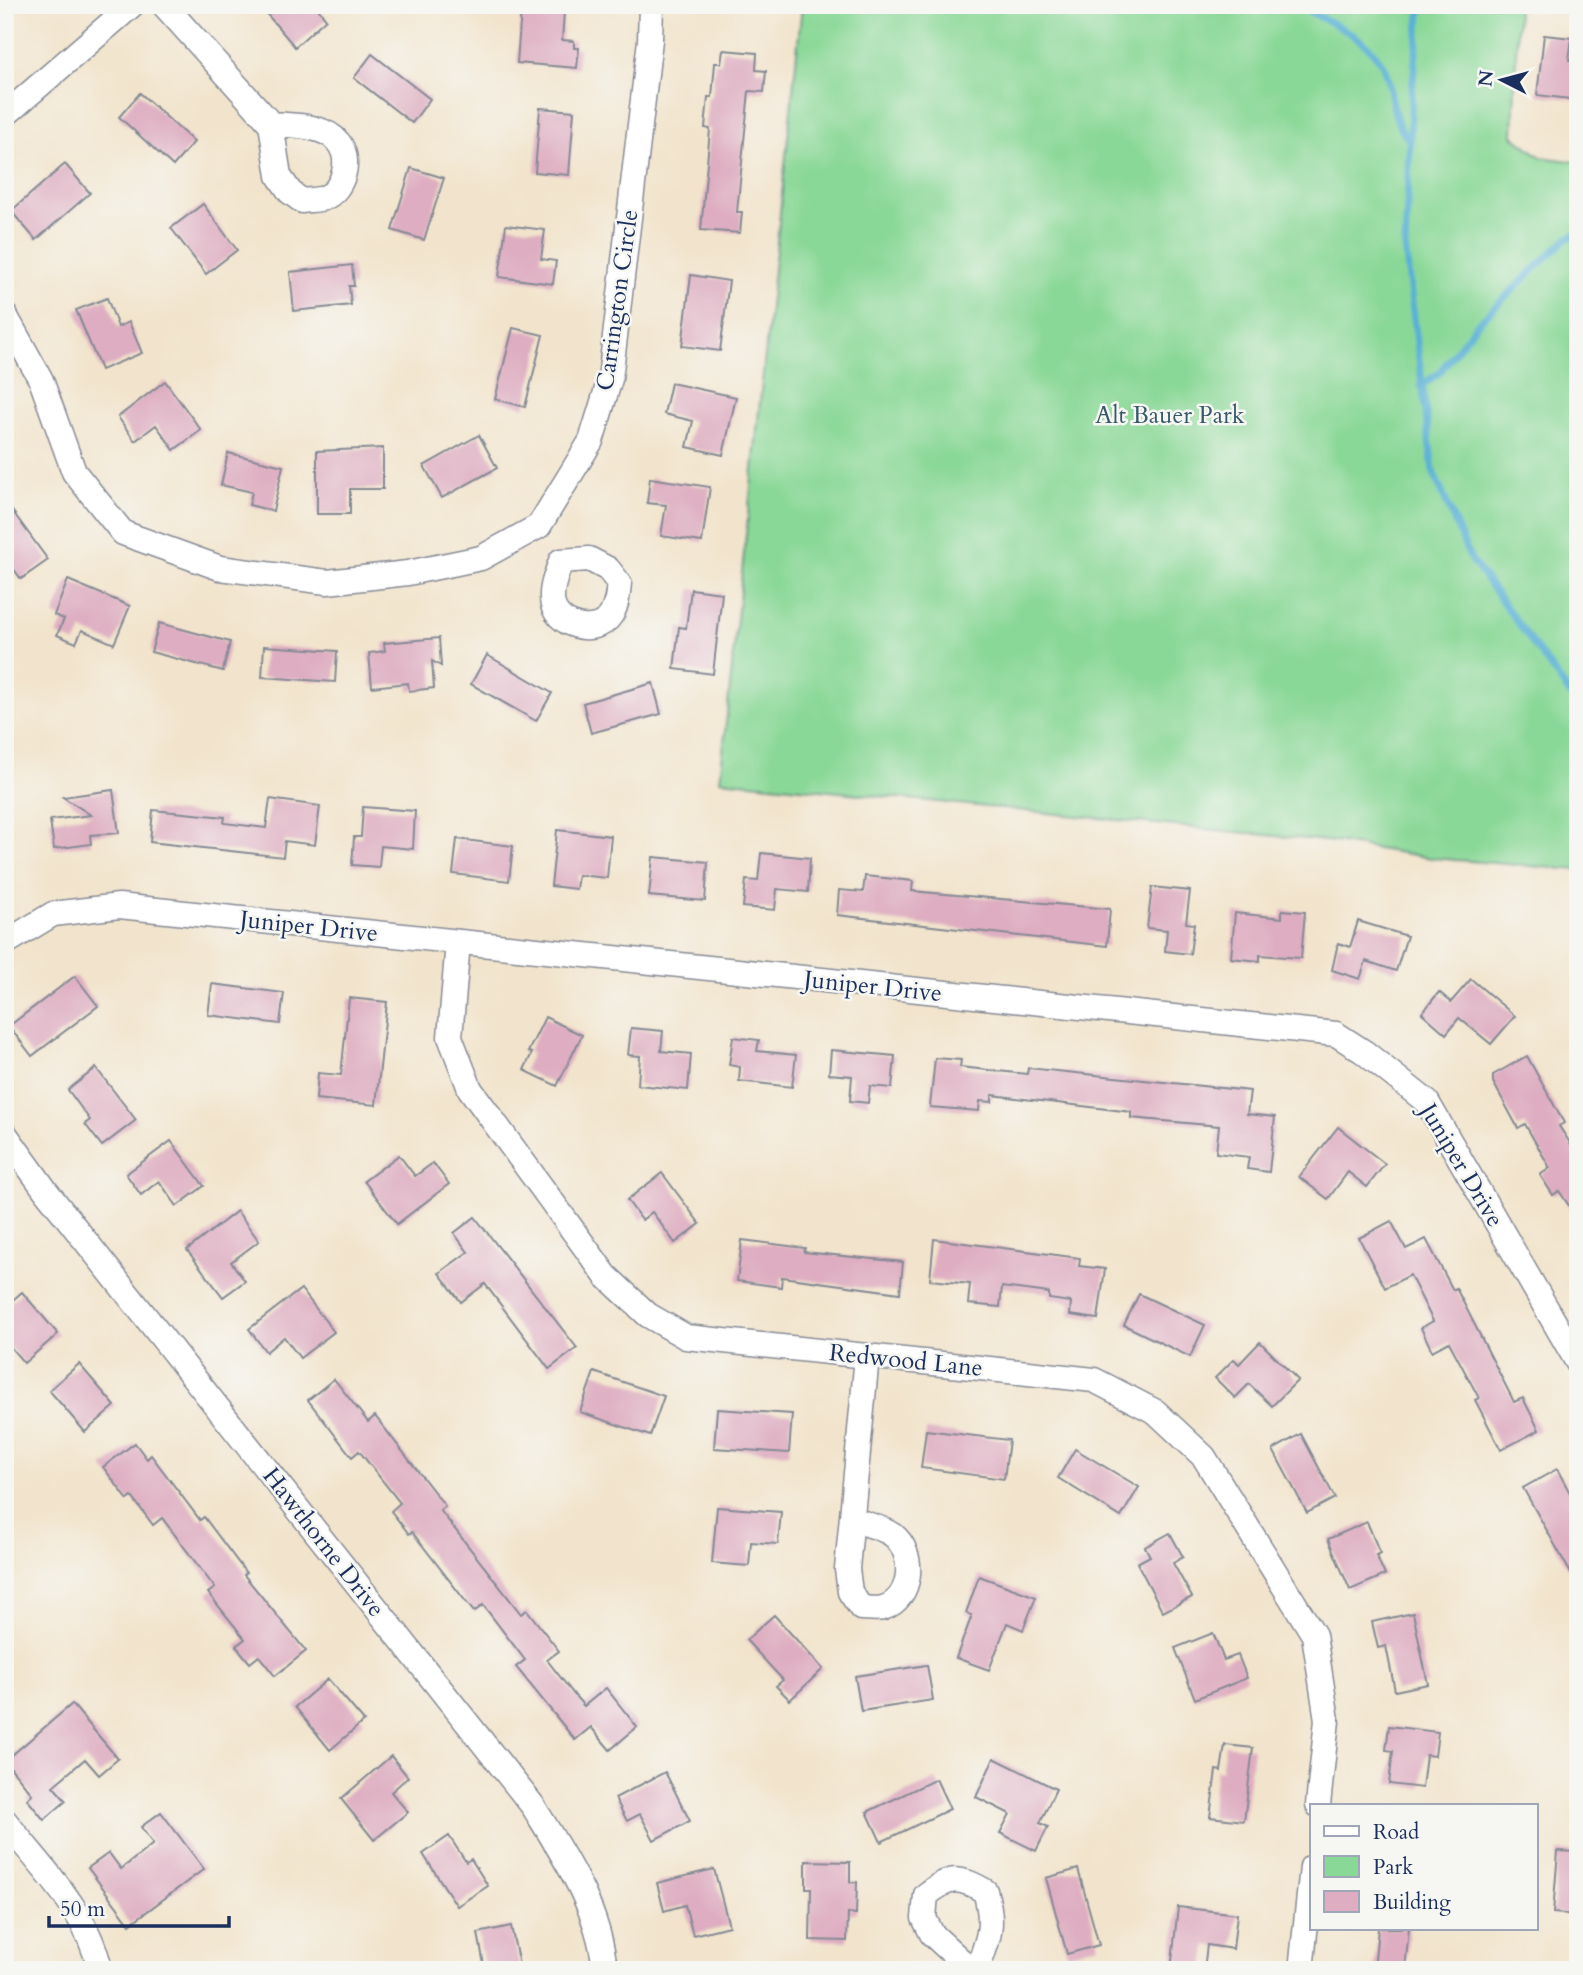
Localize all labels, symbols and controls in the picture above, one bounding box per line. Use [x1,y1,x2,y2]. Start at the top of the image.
north arrow [1468,46,1538,116]
text: N [1472,68,1500,88]
street label: Carrington Circle [588,207,647,393]
park label: Alt Bauer Park [1095,399,1245,432]
street label: Juniper Drive [235,903,380,950]
street label: Juniper Drive [799,963,944,1010]
street label: Juniper Drive [1410,1095,1511,1233]
street label: Redwood Lane [828,1336,984,1385]
street label: Hawthorne Drive [255,1461,392,1624]
legend [1310,1804,1538,1930]
text: Road [1373,1818,1419,1847]
text: Park [1373,1853,1414,1882]
scale bar [49,1884,229,1928]
text: Building [1373,1888,1451,1917]
text: 50 m [60,1895,105,1924]

